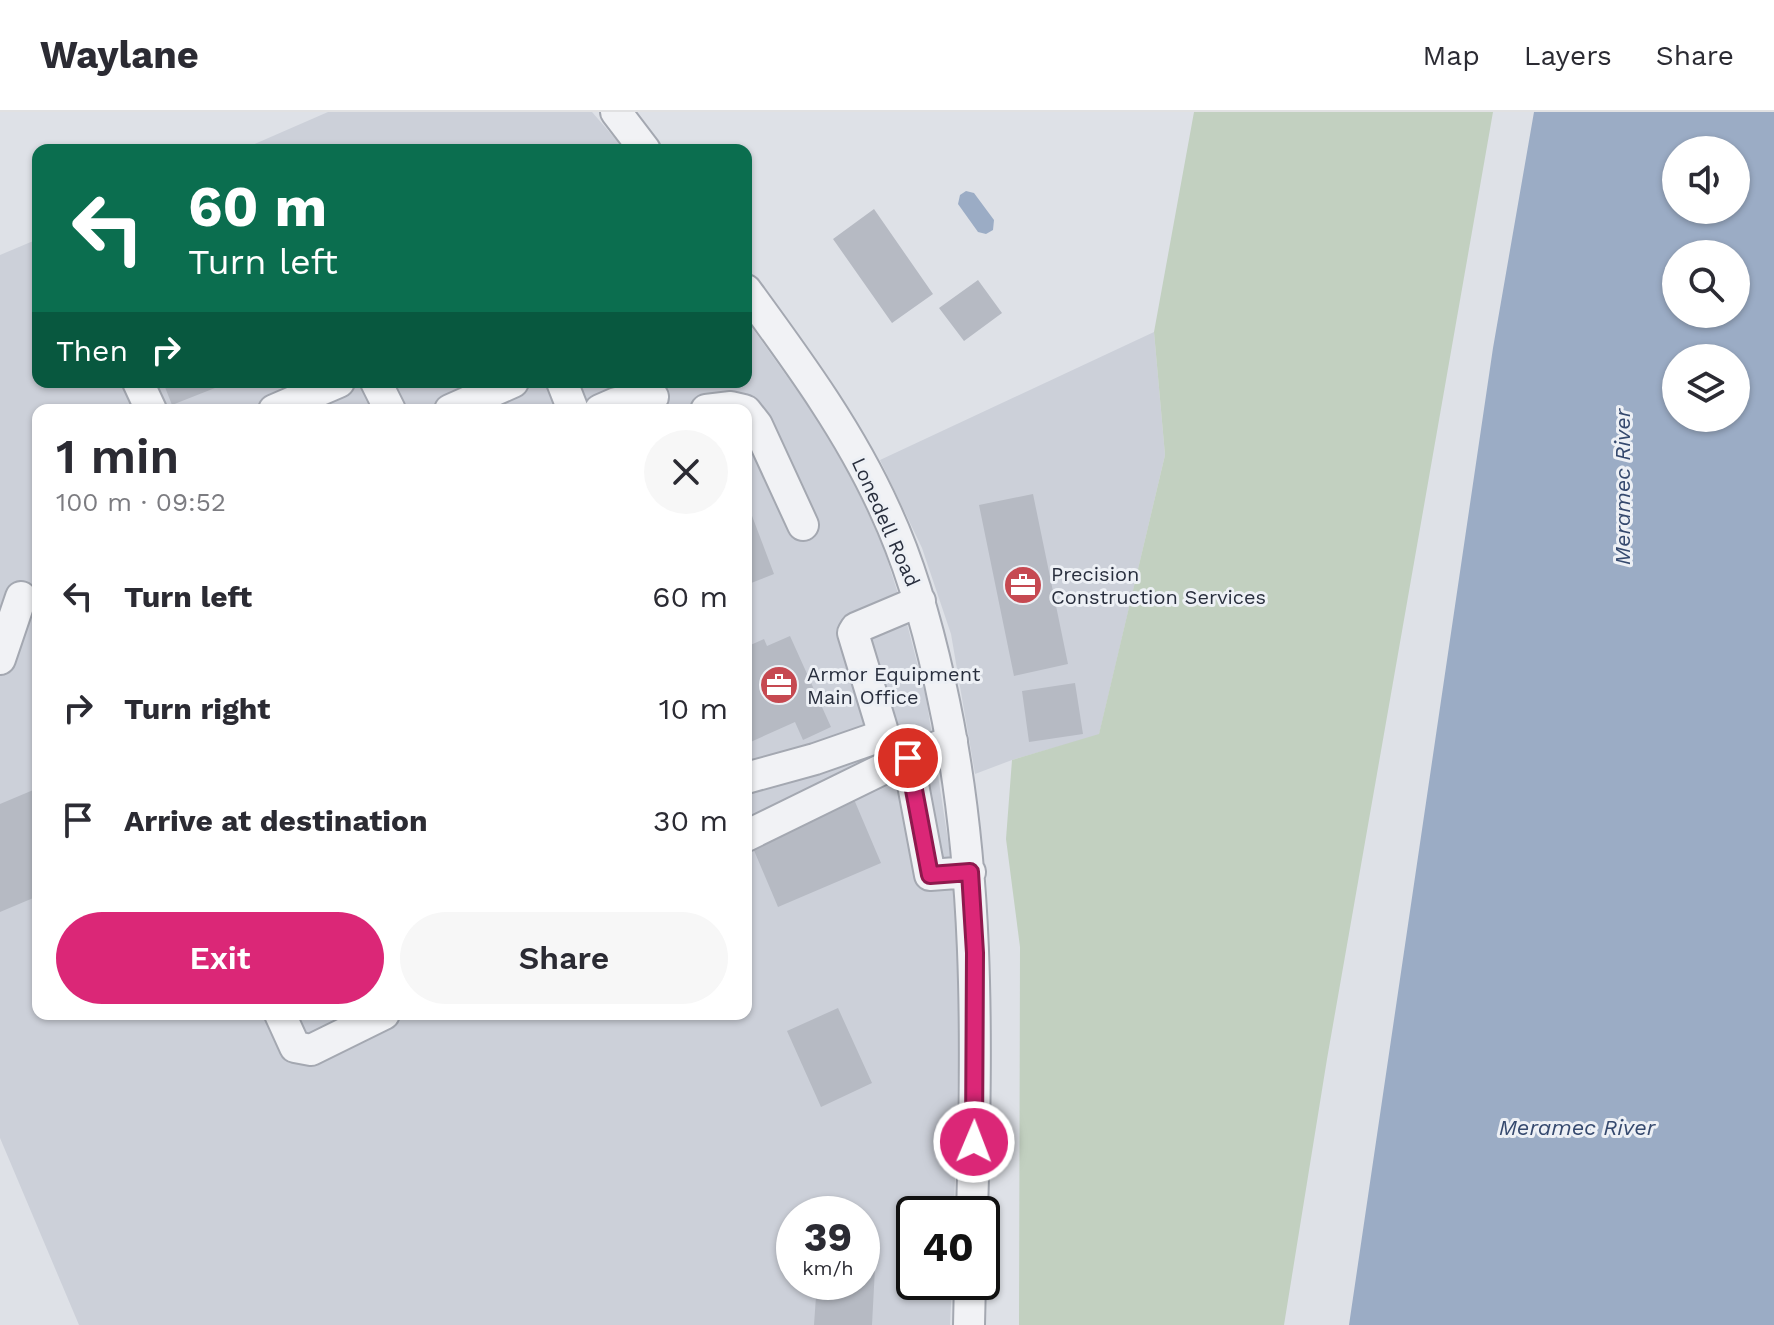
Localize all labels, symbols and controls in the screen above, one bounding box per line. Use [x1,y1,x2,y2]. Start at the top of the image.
text: Waylane [40,33,199,77]
text: Map [1423,39,1480,72]
text: Layers [1524,39,1612,72]
text: Share [1656,39,1734,72]
map controls [1662,136,1750,432]
button: sound [1662,136,1750,224]
text: 60 m [188,174,327,240]
icon: left [56,176,160,280]
button: search [1662,240,1750,328]
text: Turn left [188,241,338,283]
icon: right [144,328,188,372]
text: Then [56,333,128,368]
button: layers [1662,344,1750,432]
water label: Meramec River [1610,407,1635,565]
text: 1 min [56,428,179,485]
button: close [644,430,728,514]
street label: Lonedell Road [847,454,925,590]
text: 100 m · 09:52 [56,487,226,517]
place label: Precision Construction Services [1051,562,1266,609]
office icon: Precision Construction Services [1002,564,1044,606]
icon: left [56,574,100,618]
text: Turn left [124,579,252,614]
text: 60 m [652,579,728,614]
place label: Armor Equipment Main Office [807,662,981,709]
office icon: Armor Equipment Main Office [758,664,800,706]
icon: right [56,686,100,730]
text: Turn right [124,691,270,726]
text: 10 m [659,691,728,726]
pin [874,724,942,792]
icon: arrive [886,736,930,780]
icon: arrive [56,798,100,842]
text: Arrive at destination [124,803,428,838]
text: 30 m [653,803,728,838]
button: Exit [56,912,384,1004]
button: Share [400,912,728,1004]
position arrow [932,1100,1016,1184]
water label: Meramec River [1499,1115,1657,1140]
speed limit sign: 40 [896,1196,1000,1300]
text: 39 [804,1214,852,1261]
text: km/h [802,1256,854,1280]

